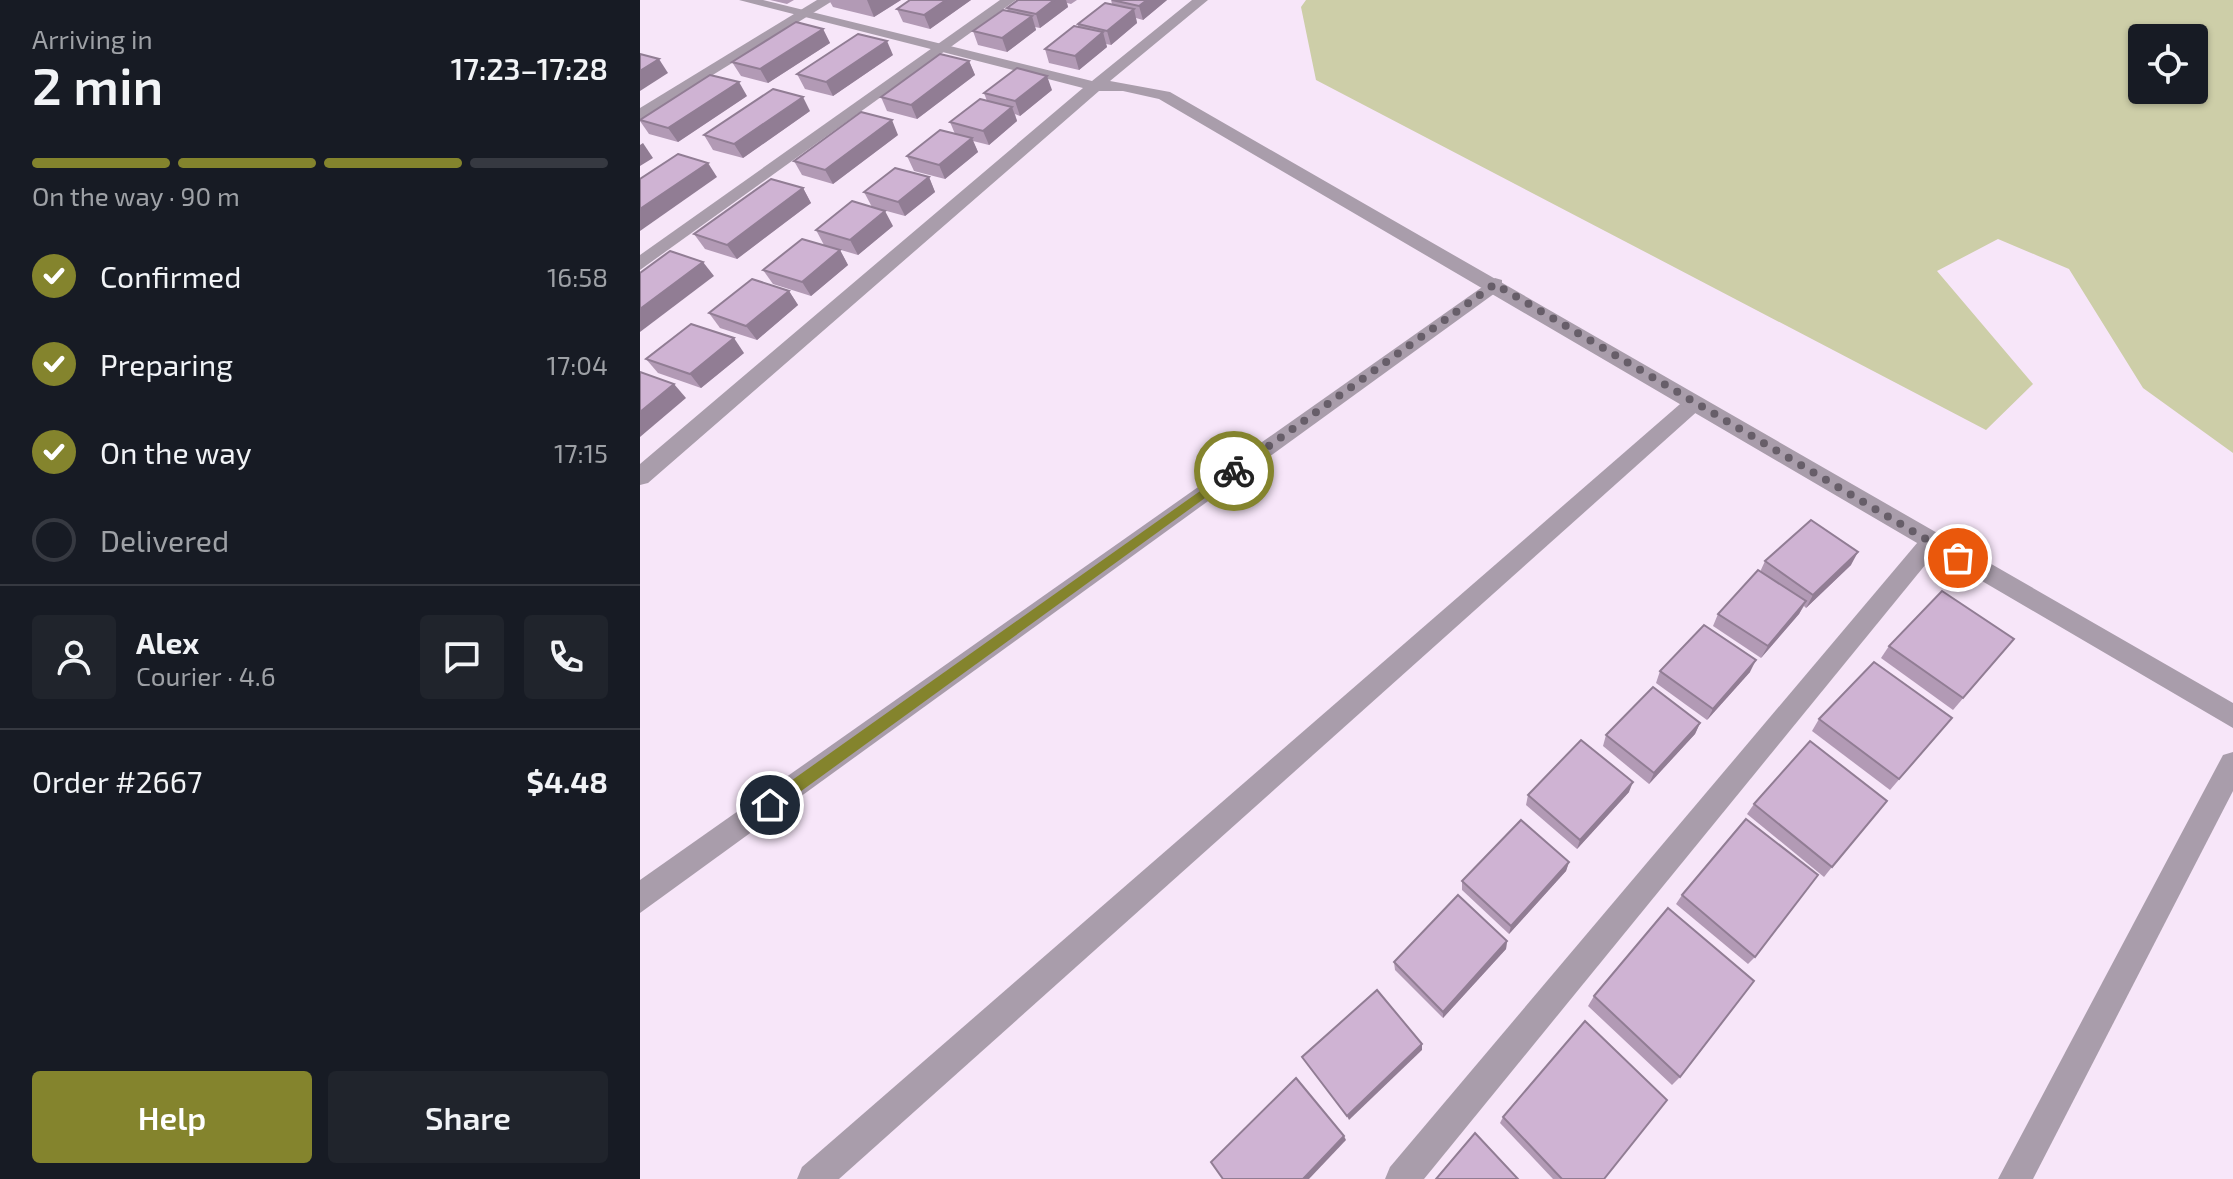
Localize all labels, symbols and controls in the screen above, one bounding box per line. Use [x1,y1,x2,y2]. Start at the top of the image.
text: Arriving in [32,23,153,54]
map controls [2128,24,2208,104]
button: locate [2128,24,2208,104]
text: 17:23–17:28 [451,50,608,86]
text: 2 min [32,53,163,115]
text: On the way · 90 m [32,180,240,211]
icon: check [32,254,76,298]
text: Confirmed [100,258,241,294]
text: 16:58 [547,261,608,292]
icon: check [32,342,76,386]
text: Preparing [100,346,233,382]
text: 17:04 [547,349,608,380]
icon: check [32,430,76,474]
courier [1194,431,1274,511]
text: On the way [100,434,252,470]
text: 17:15 [554,437,608,468]
icon: bike [1212,449,1256,493]
text: Delivered [100,522,229,558]
pin [1924,524,1992,592]
icon: bag [1936,536,1980,580]
button: person [32,615,116,699]
button: chat [420,615,504,699]
button: phone [524,615,608,699]
text: Alex [136,624,199,660]
text: Courier · 4.6 [136,660,276,691]
text: Order #2667 [32,763,202,799]
text: $4.48 [527,763,608,799]
pin [736,771,804,839]
icon: home [748,783,792,827]
button: Help [32,1071,312,1163]
button: Share [328,1071,608,1163]

